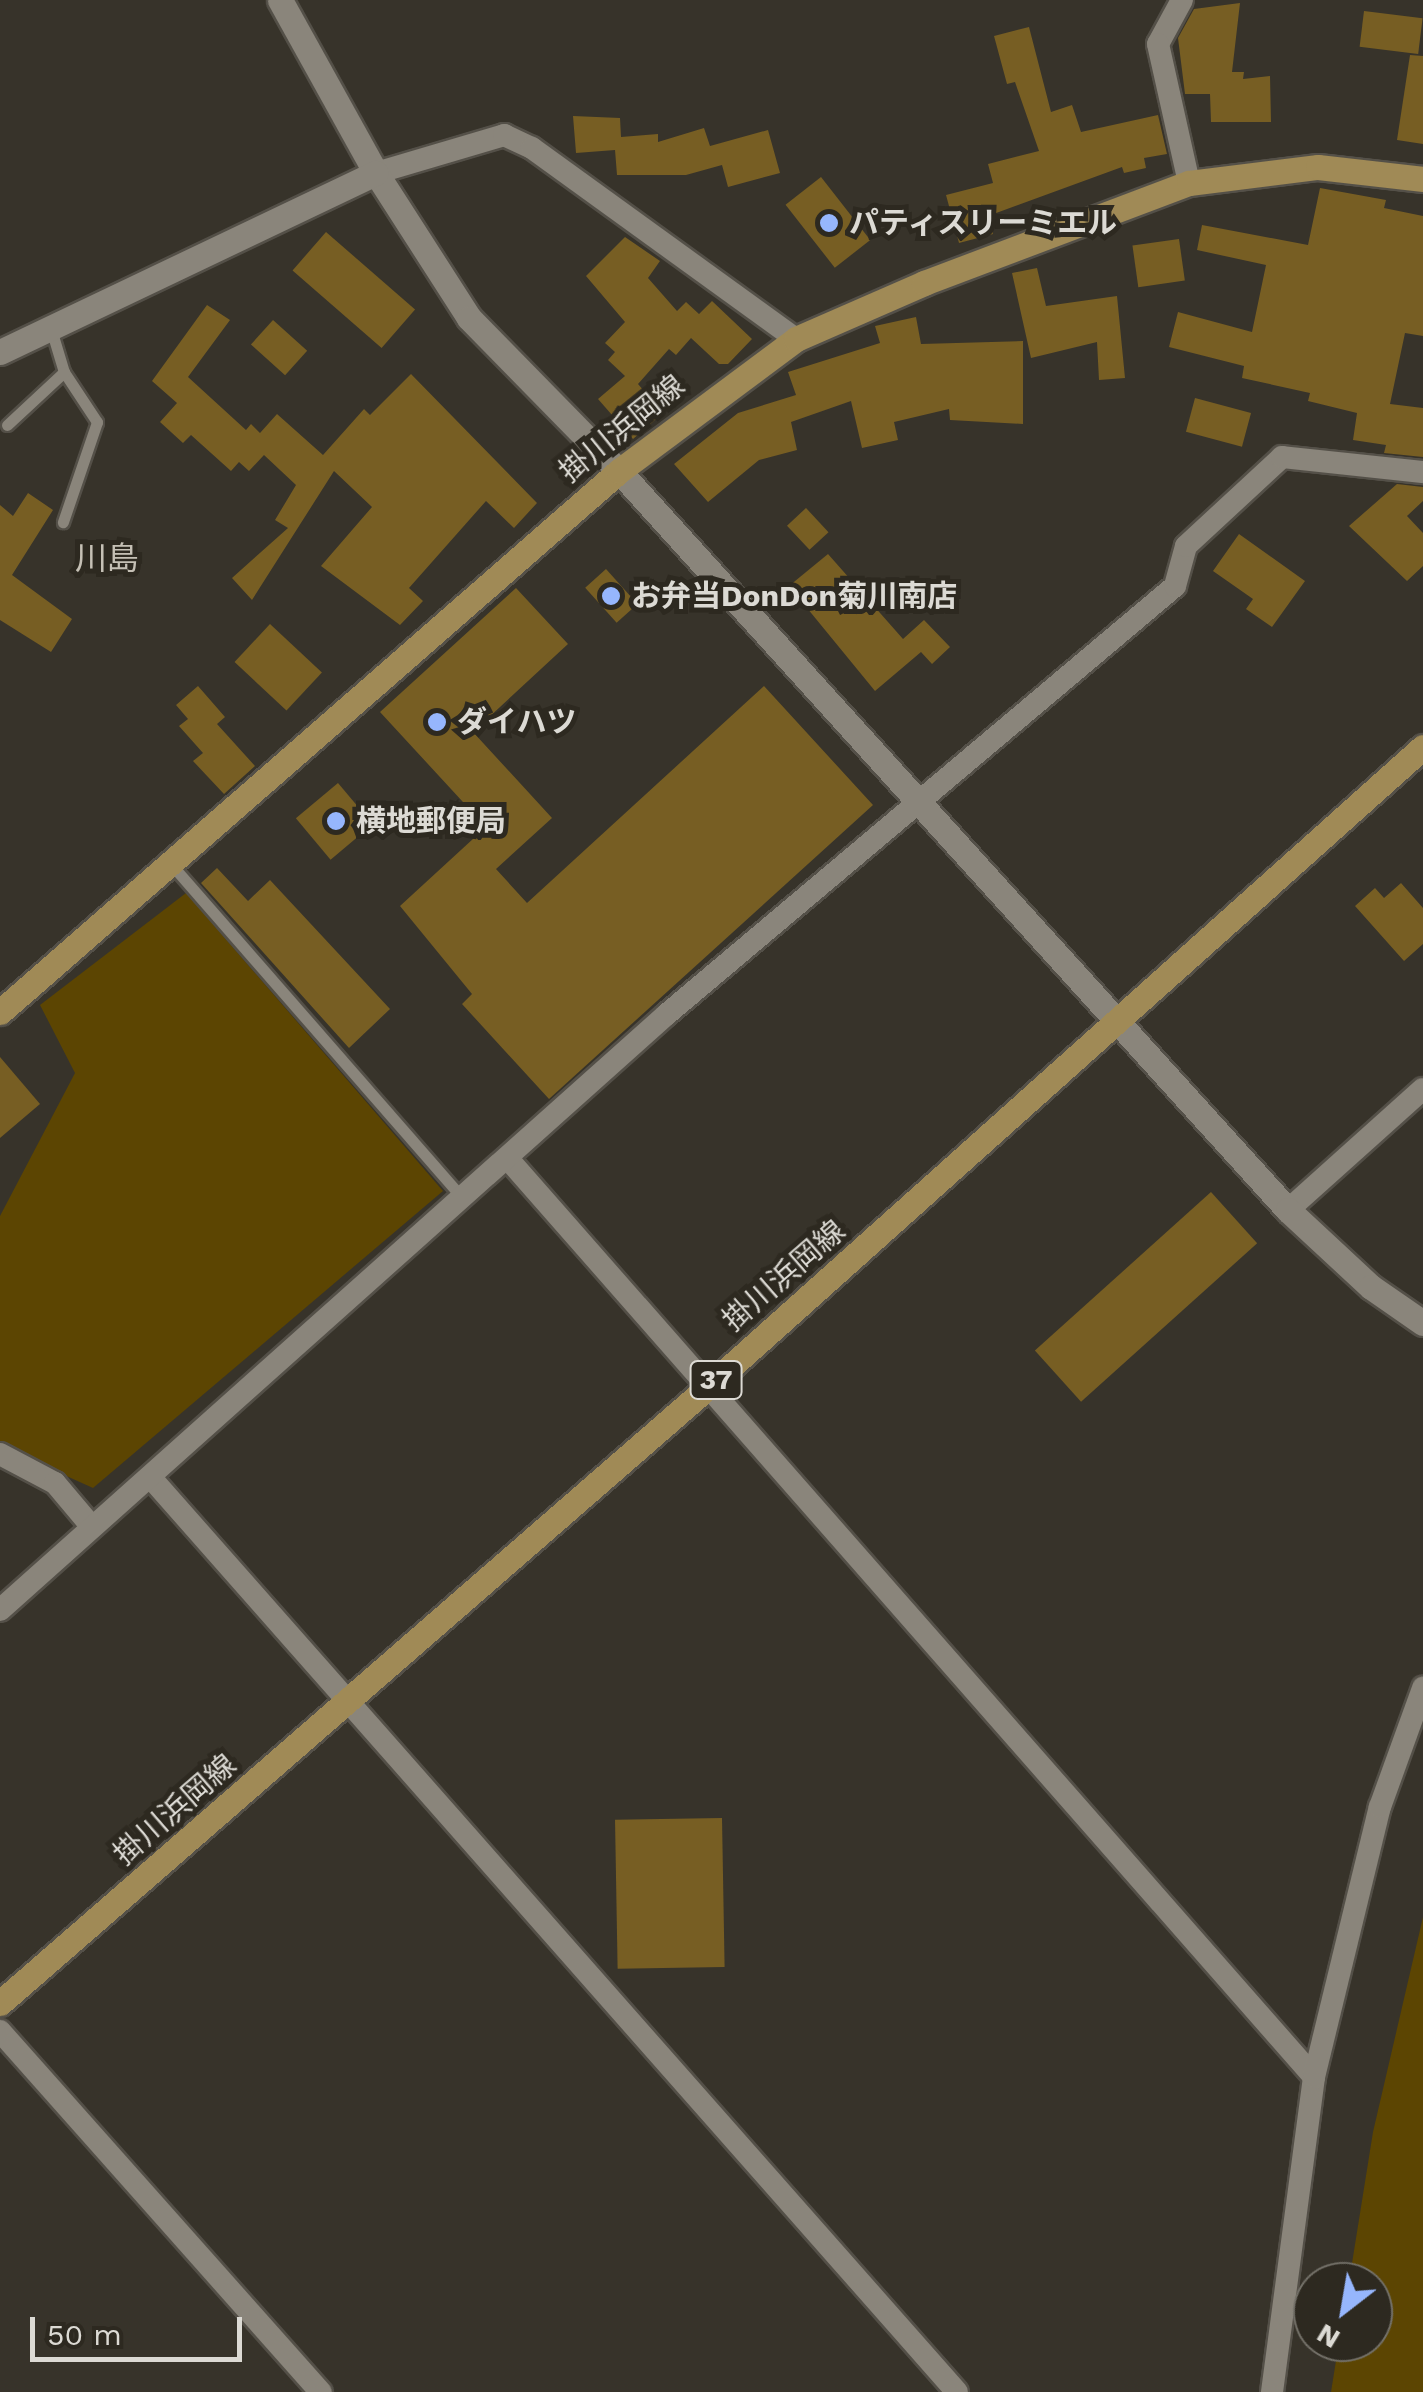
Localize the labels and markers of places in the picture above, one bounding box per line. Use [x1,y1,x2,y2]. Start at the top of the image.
place label: パティスリーミエル [849,205,1119,241]
marker: パティスリーミエル [818,212,840,234]
place label: お弁当DonDon菊川南店 [631,578,957,614]
marker: お弁当DonDon菊川南店 [600,585,622,607]
place label: ダイハツ [457,704,577,740]
marker: ダイハツ [426,711,448,733]
place label: 横地郵便局 [356,803,506,839]
marker: 横地郵便局 [325,810,347,832]

